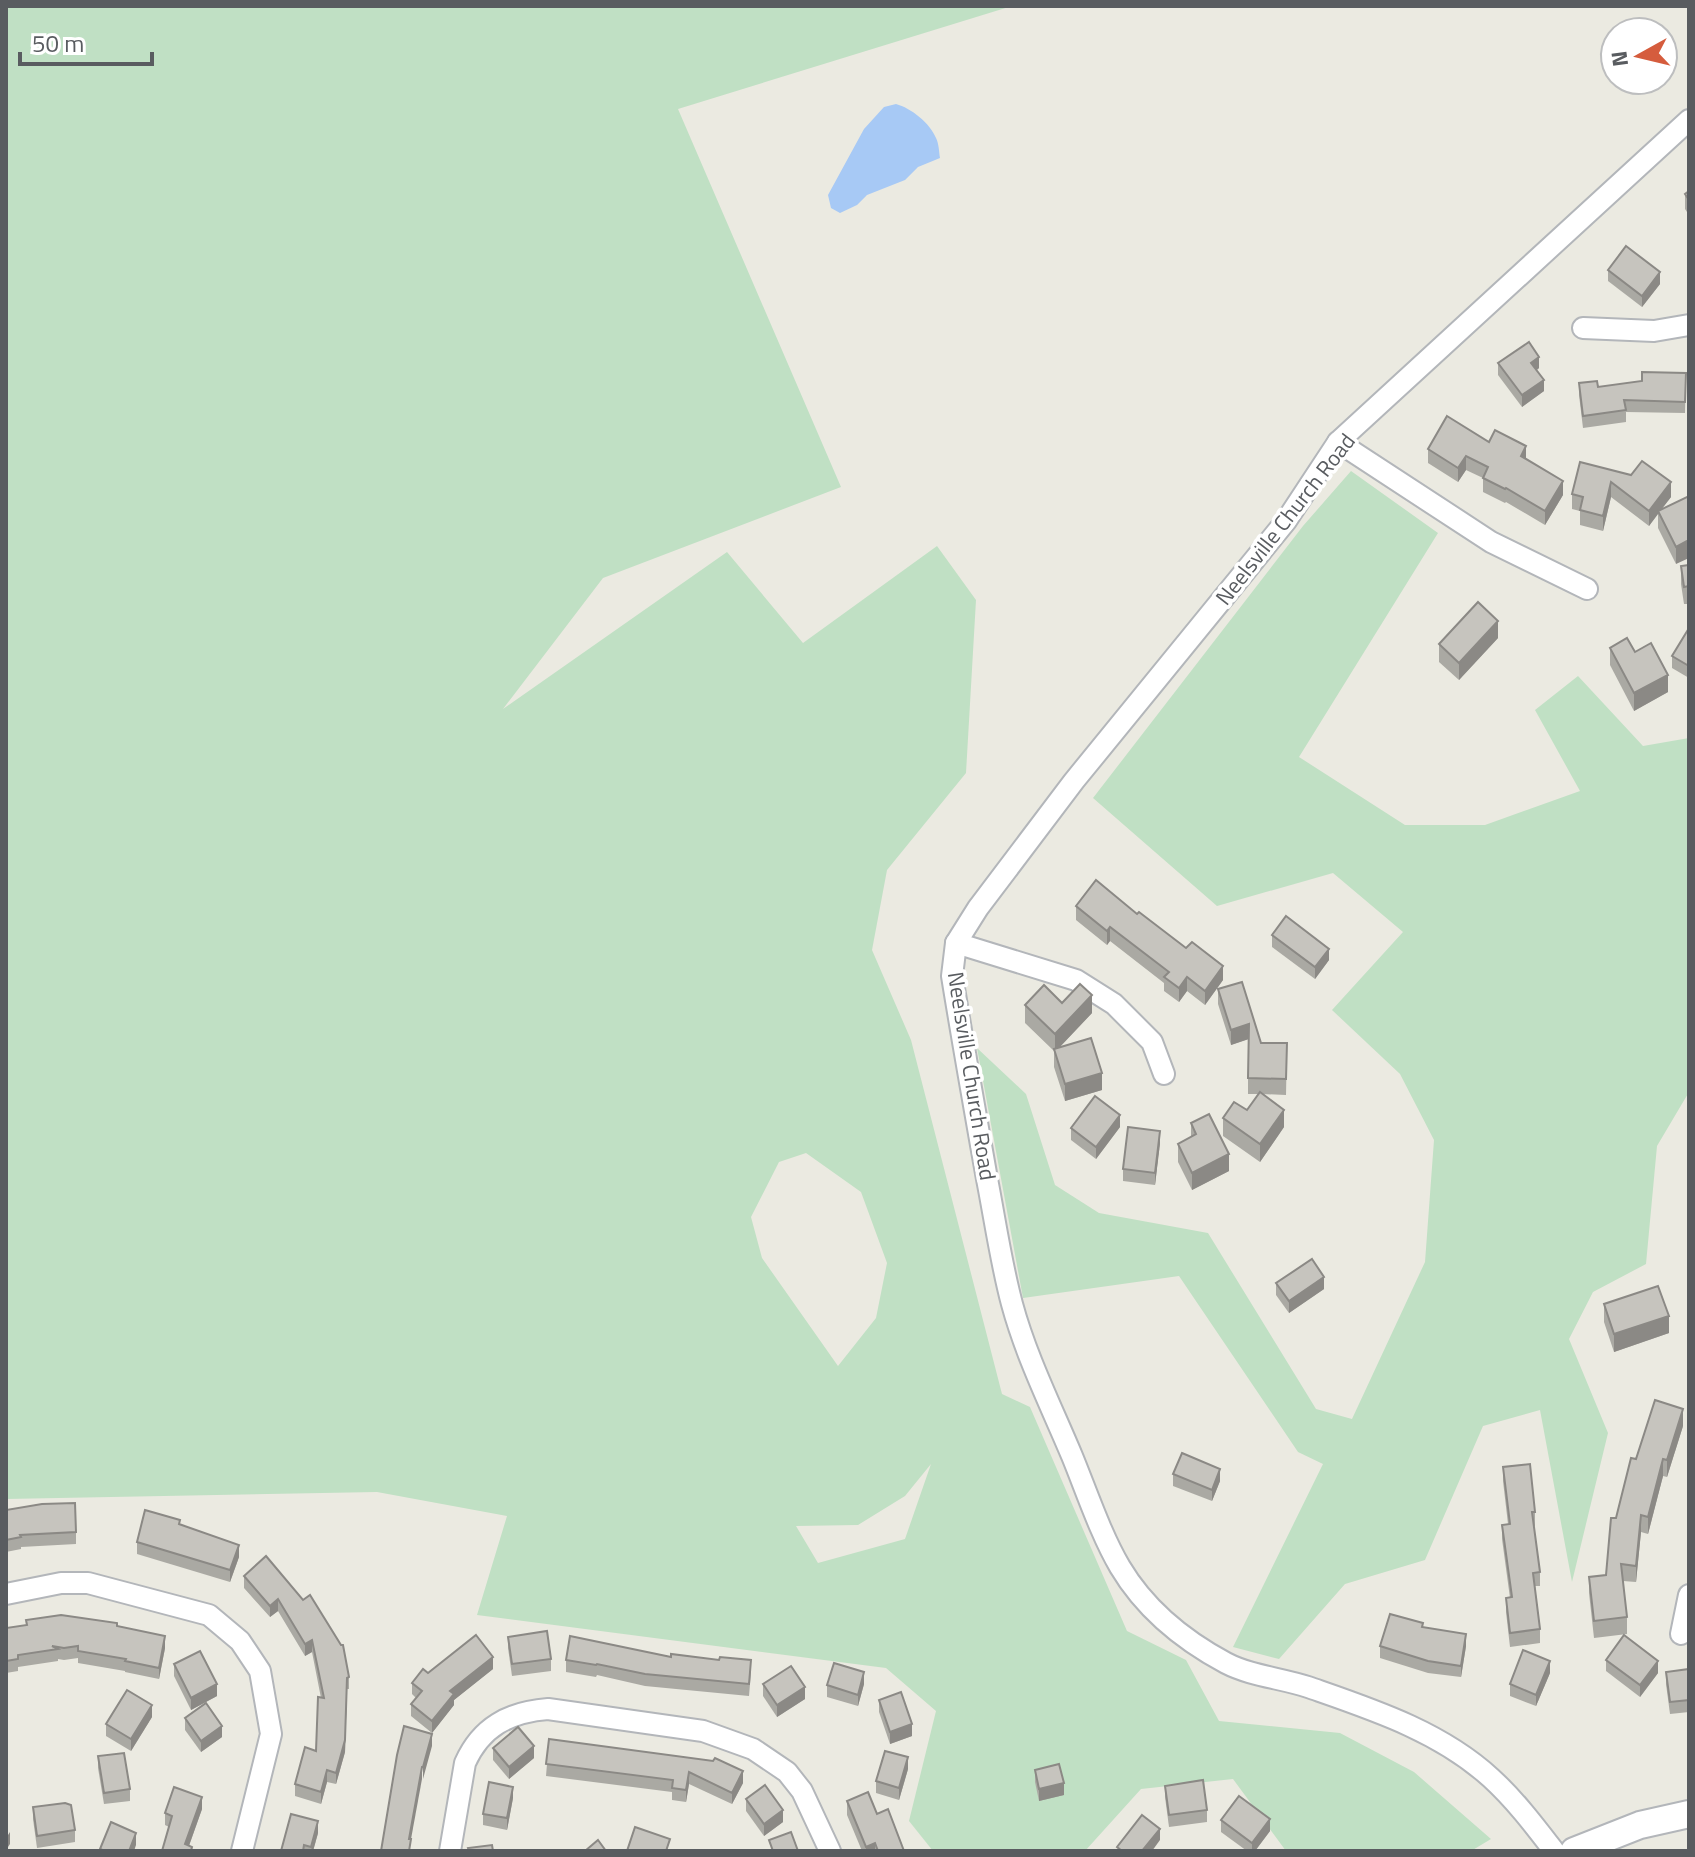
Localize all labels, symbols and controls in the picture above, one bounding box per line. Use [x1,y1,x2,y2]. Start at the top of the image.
scale bar [20,16,152,66]
north arrow [1599,16,1679,96]
text: 50 m [32,25,84,61]
text: N [1601,49,1637,69]
street label: Neelsville Church Road [1207,426,1363,612]
street label: Neelsville Church Road [939,969,1005,1183]

